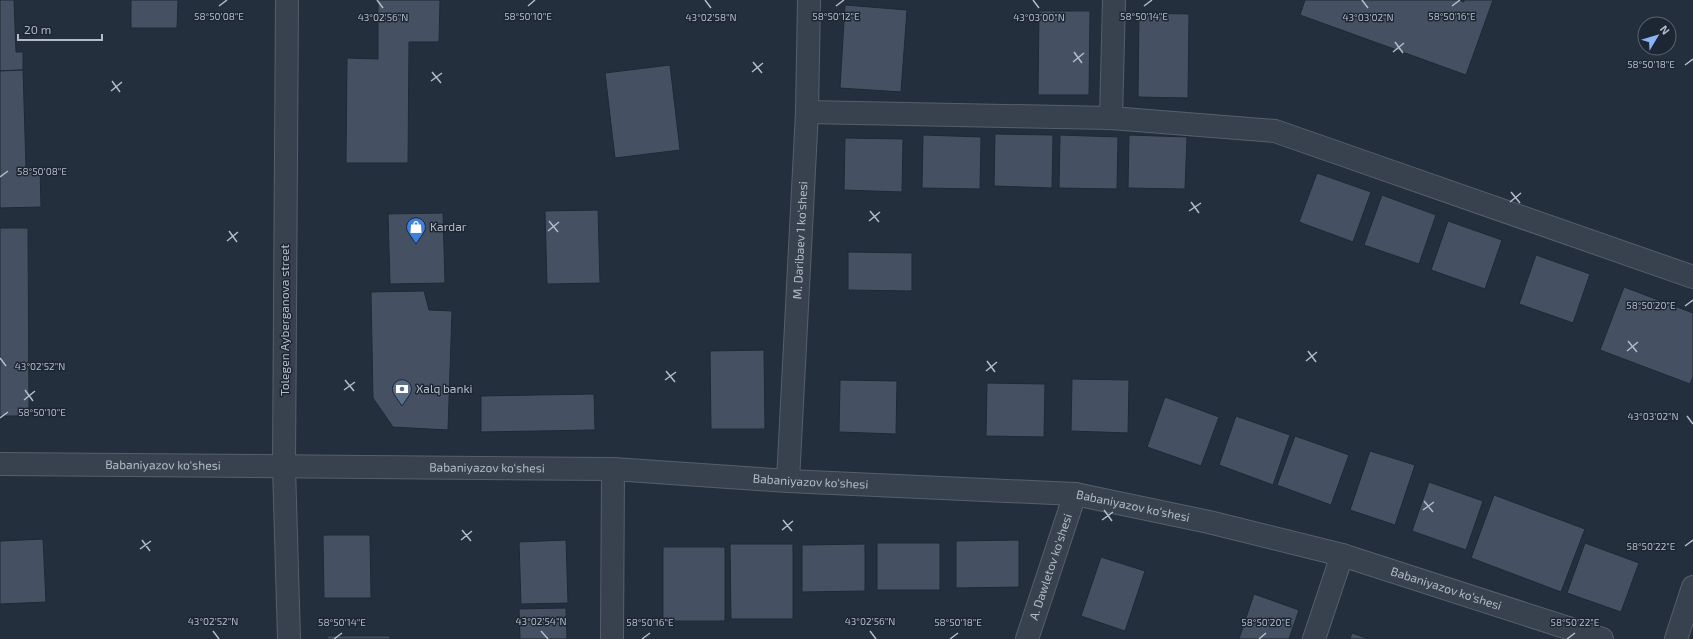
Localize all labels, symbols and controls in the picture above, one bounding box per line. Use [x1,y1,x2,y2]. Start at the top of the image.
text: 58°50'08"E [194,10,244,22]
text: 58°50'10"E [504,10,552,22]
text: 58°50'12"E [812,10,860,22]
text: 58°50'14"E [1120,10,1168,22]
text: 58°50'16"E [1428,10,1476,22]
text: 43°02'56"N [358,11,408,23]
text: 43°02'58"N [685,11,737,23]
text: 43°03'00"N [1013,11,1065,23]
text: 43°03'02"N [1342,11,1394,23]
scale bar [18,16,102,42]
north arrow [1637,16,1677,56]
text: 20 m [24,22,51,36]
text: N [1658,22,1673,37]
text: 58°50'18"E [1627,58,1675,70]
text: 58°50'08"E [17,165,67,177]
street label: M. Daribaev 1 ko'shesi [789,181,809,300]
shop icon: Kardar [405,216,427,244]
place label: Kardar [430,219,467,233]
street label: Tolegen Ayberganova street [277,244,291,396]
text: 58°50'20"E [1626,299,1676,311]
text: 43°02'52"N [15,360,65,372]
bank icon: Xalq banki [391,378,413,406]
place label: Xalq banki [416,381,473,395]
text: 58°50'10"E [18,406,66,418]
text: 43°03'02"N [1627,410,1679,422]
street label: Babaniyazov ko‘shesi [105,457,221,472]
street label: Babaniyazov ko‘shesi [429,460,545,474]
street label: Babaniyazov ko‘shesi [752,471,869,491]
street label: Babaniyazov ko‘shesi [1075,486,1191,524]
street label: A. Dawletov ko'shesi [1026,512,1074,622]
text: 58°50'22"E [1627,540,1676,552]
street label: Babaniyazov ko‘shesi [1389,563,1504,612]
text: 43°02'52"N [188,615,238,627]
text: 43°02'54"N [515,615,567,627]
text: 43°02'56"N [845,615,895,627]
text: 58°50'14"E [318,616,366,628]
text: 58°50'16"E [626,616,674,628]
text: 58°50'18"E [934,616,982,628]
text: 58°50'20"E [1241,616,1291,628]
text: 58°50'22"E [1551,616,1600,628]

